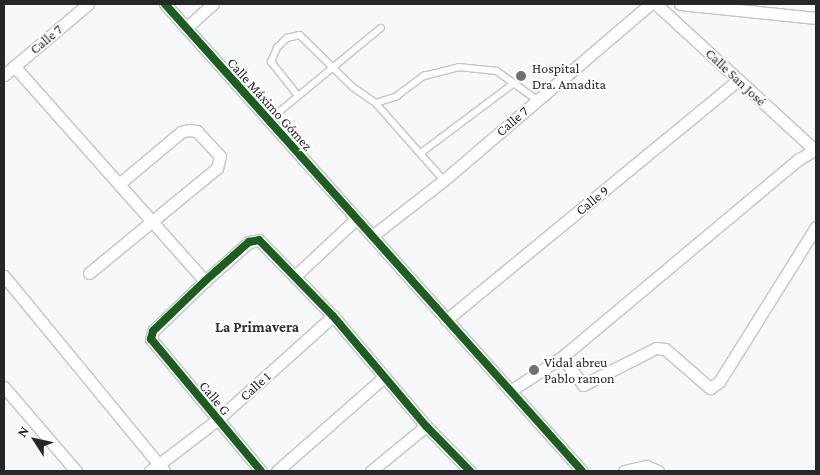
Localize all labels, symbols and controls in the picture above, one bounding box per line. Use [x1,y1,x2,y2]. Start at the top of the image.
street label: Calle 7 [26,21,66,57]
street label: Calle San José [702,45,770,109]
street label: Calle Máximo Gómez [224,54,316,154]
place label: Hospital Dra. Amadita [532,60,606,92]
marker: Hospital Dra. Amadita [514,69,528,83]
street label: Calle 7 [492,102,532,140]
street label: Calle 9 [572,182,612,218]
district label: La Primavera [215,319,299,337]
place label: Vidal abreu Pablo ramon [544,354,615,387]
marker: Vidal abreu Pablo ramon [528,364,540,376]
street label: Calle 1 [236,368,274,404]
street label: Calle G [196,377,234,419]
north arrow [10,415,60,465]
text: N [13,423,32,440]

